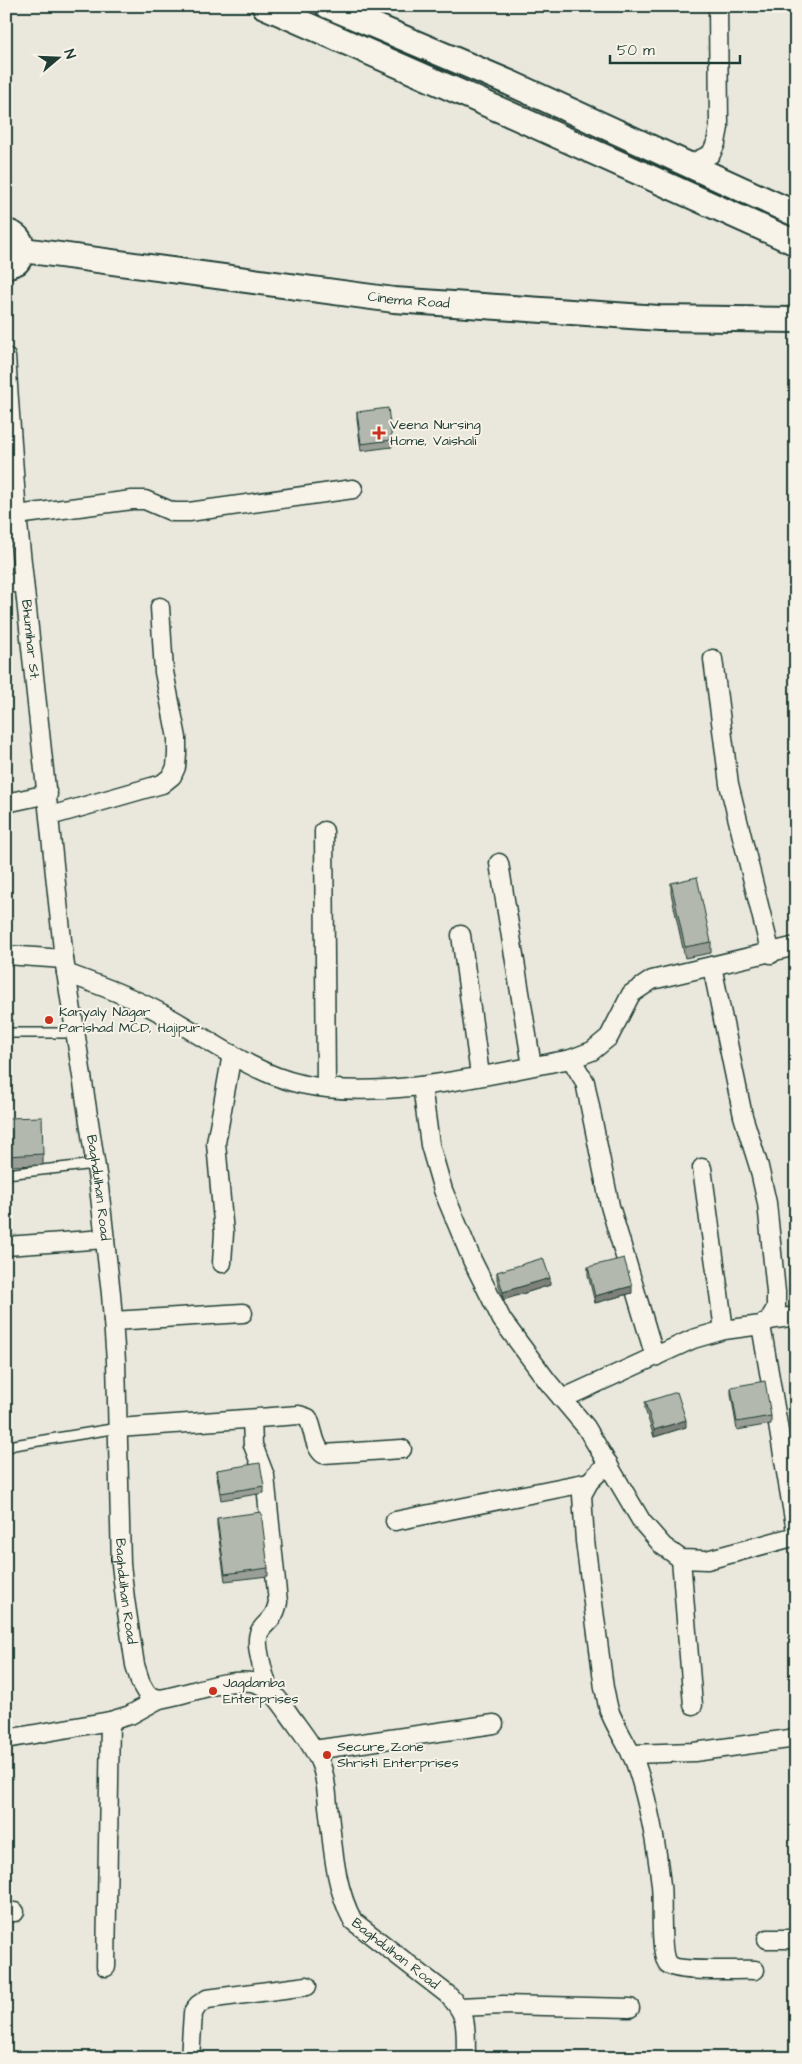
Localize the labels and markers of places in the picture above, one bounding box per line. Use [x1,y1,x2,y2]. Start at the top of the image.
place label: Veena Nursing Home, Vaishali [390,415,481,451]
marker: Veena Nursing Home, Vaishali [372,426,386,440]
place label: Karyaly Nagar Parishad MCD, Hajipur [59,1002,201,1038]
marker: Karyaly Nagar Parishad MCD, Hajipur [43,1014,55,1026]
place label: Jagdamba Enterprises [223,1673,299,1709]
marker: Jagdamba Enterprises [207,1685,219,1697]
place label: Secure Zone Shristi Enterprises [337,1737,459,1773]
marker: Secure Zone Shristi Enterprises [321,1749,333,1761]

